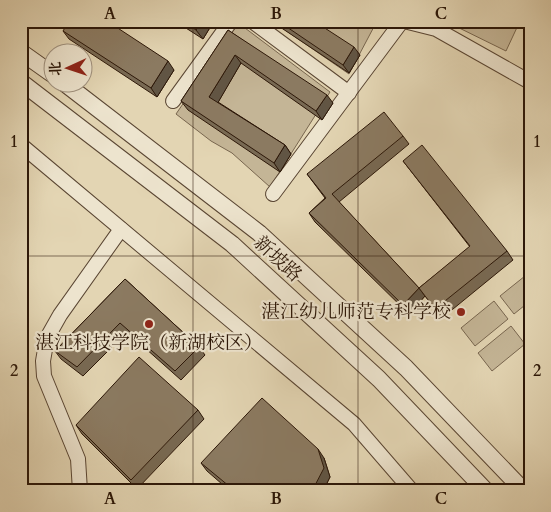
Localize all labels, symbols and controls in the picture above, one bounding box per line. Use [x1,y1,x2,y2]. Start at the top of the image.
text: A [104,3,116,25]
text: B [270,3,282,25]
text: C [435,3,447,25]
north arrow [42,42,92,92]
text: 北 [46,61,65,76]
text: 1 [10,131,18,153]
text: 1 [533,131,541,153]
street label: 新坡路 [248,230,308,288]
place label: 湛江幼儿师范专科学校 [261,299,451,325]
marker: 湛江幼儿师范专科学校 [455,306,467,318]
marker: 湛江科技学院（新湖校区） [143,318,155,330]
place label: 湛江科技学院（新湖校区） [35,330,263,356]
text: 2 [10,360,18,382]
text: 2 [533,360,541,382]
text: A [104,488,116,510]
text: B [270,488,282,510]
text: C [435,488,447,510]

